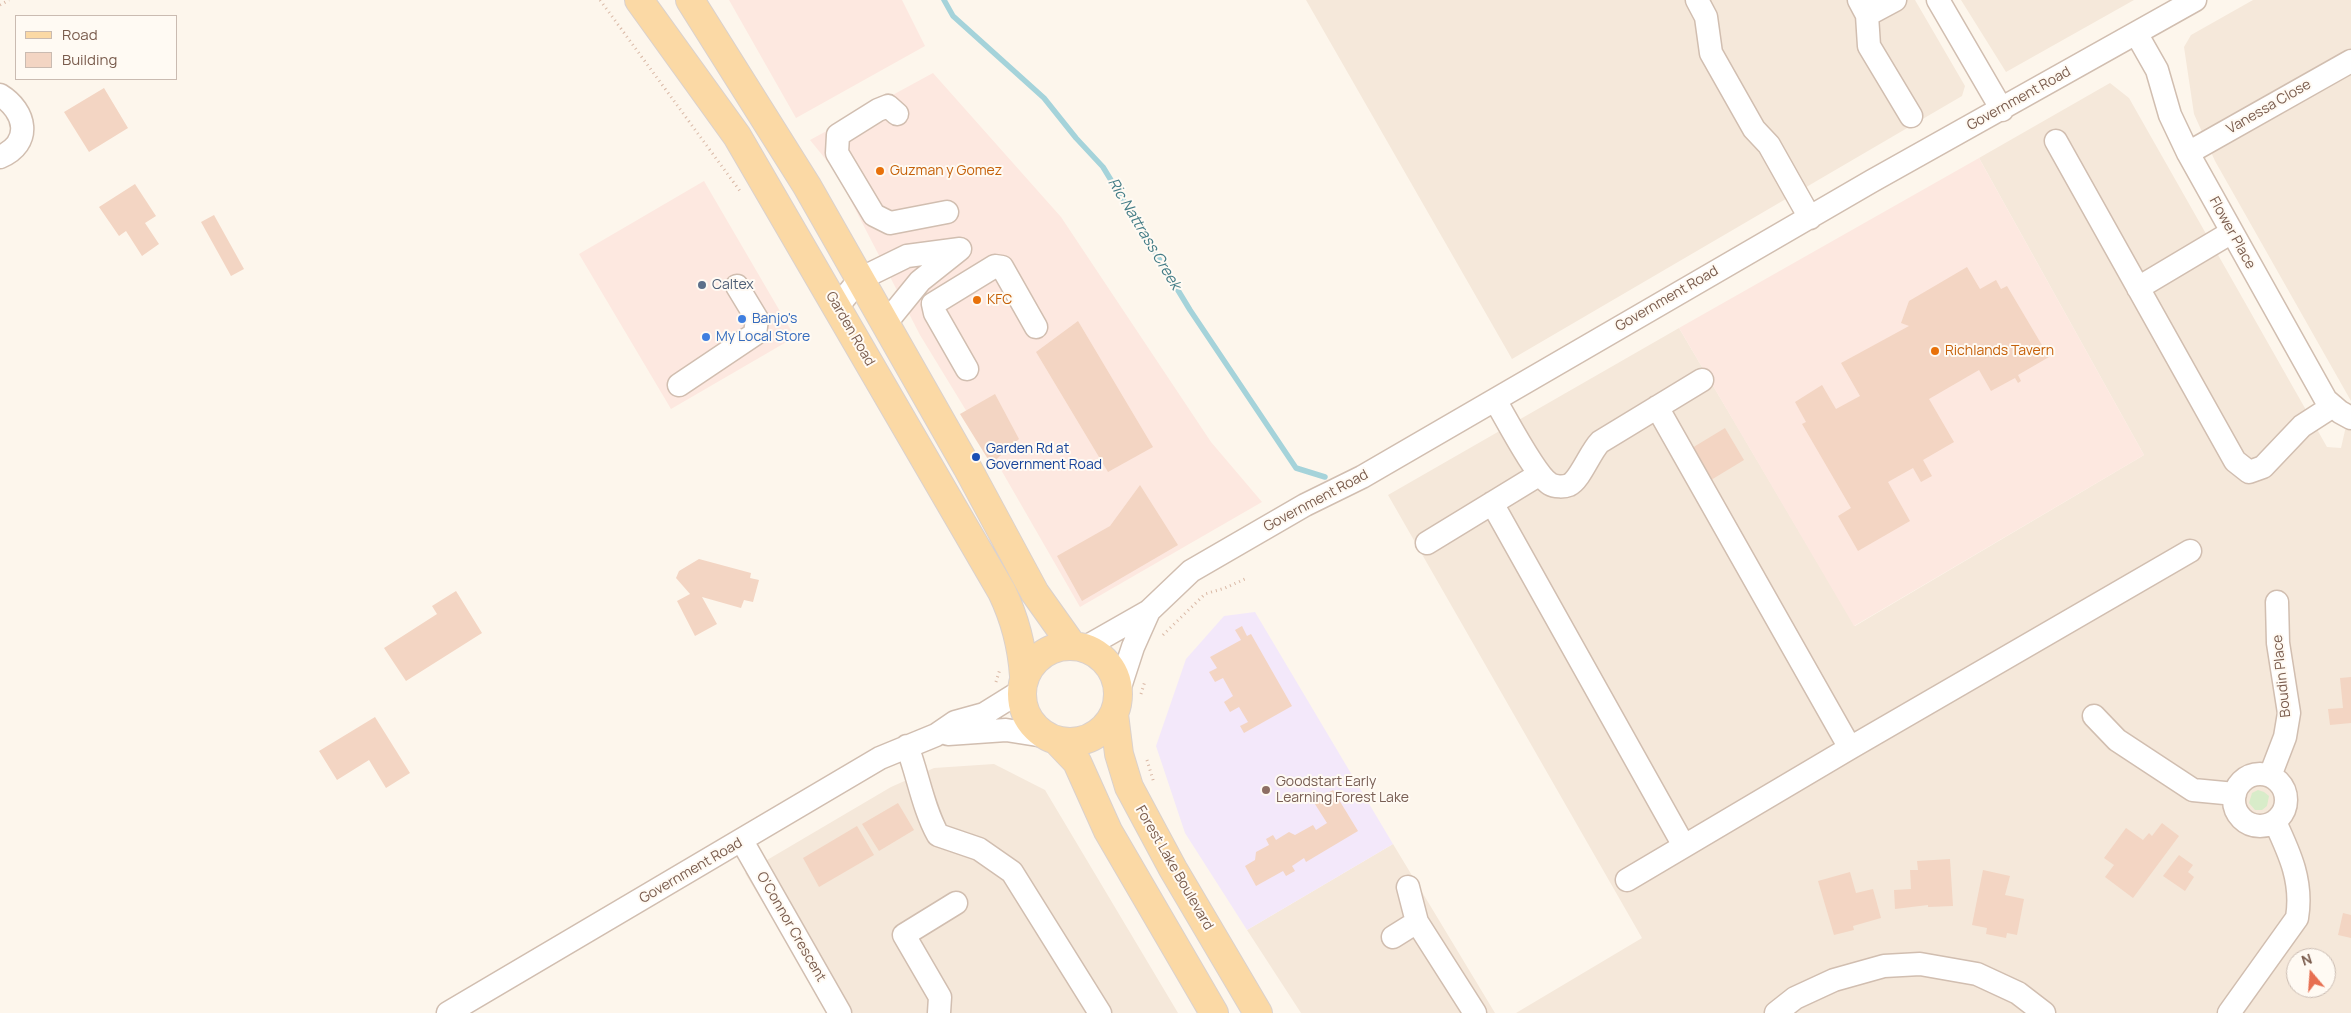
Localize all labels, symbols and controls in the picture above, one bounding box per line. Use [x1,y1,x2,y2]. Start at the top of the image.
legend [15,15,178,80]
text: Road [62,24,98,45]
text: Building [62,49,117,70]
street label: Government Road [1964,64,2074,134]
street label: Vanessa Close [2224,76,2314,138]
place label: Guzman y Gomez [890,163,1002,179]
marker: Guzman y Gomez [874,165,886,177]
water label: Ric Nattrass Creek [1104,175,1184,293]
street label: Flower Place [2205,194,2259,272]
street label: Government Road [1613,263,1721,335]
place label: Caltex [712,277,754,293]
marker: Caltex [696,279,708,291]
street label: Garden Road [822,289,878,369]
place label: KFC [987,292,1012,308]
marker: KFC [971,294,983,306]
place label: Banjo's [752,311,797,327]
marker: Banjo's [736,313,748,325]
place label: My Local Store [716,329,810,345]
marker: My Local Store [700,331,712,343]
place label: Richlands Tavern [1945,343,2054,359]
marker: Richlands Tavern [1929,345,1941,357]
place label: Garden Rd at Government Road [986,441,1102,474]
marker: Garden Rd at Government Road [970,451,982,463]
street label: Government Road [1261,466,1371,536]
street label: Boudin Place [2269,634,2295,718]
place label: Goodstart Early Learning Forest Lake [1276,774,1409,806]
marker: Goodstart Early Learning Forest Lake [1260,784,1272,796]
street label: Forest Lake Boulevard [1132,803,1216,933]
street label: Government Road [637,835,745,907]
street label: O'Connor Crescent [753,869,829,985]
north arrow [2286,948,2336,998]
text: N [2299,949,2314,970]

